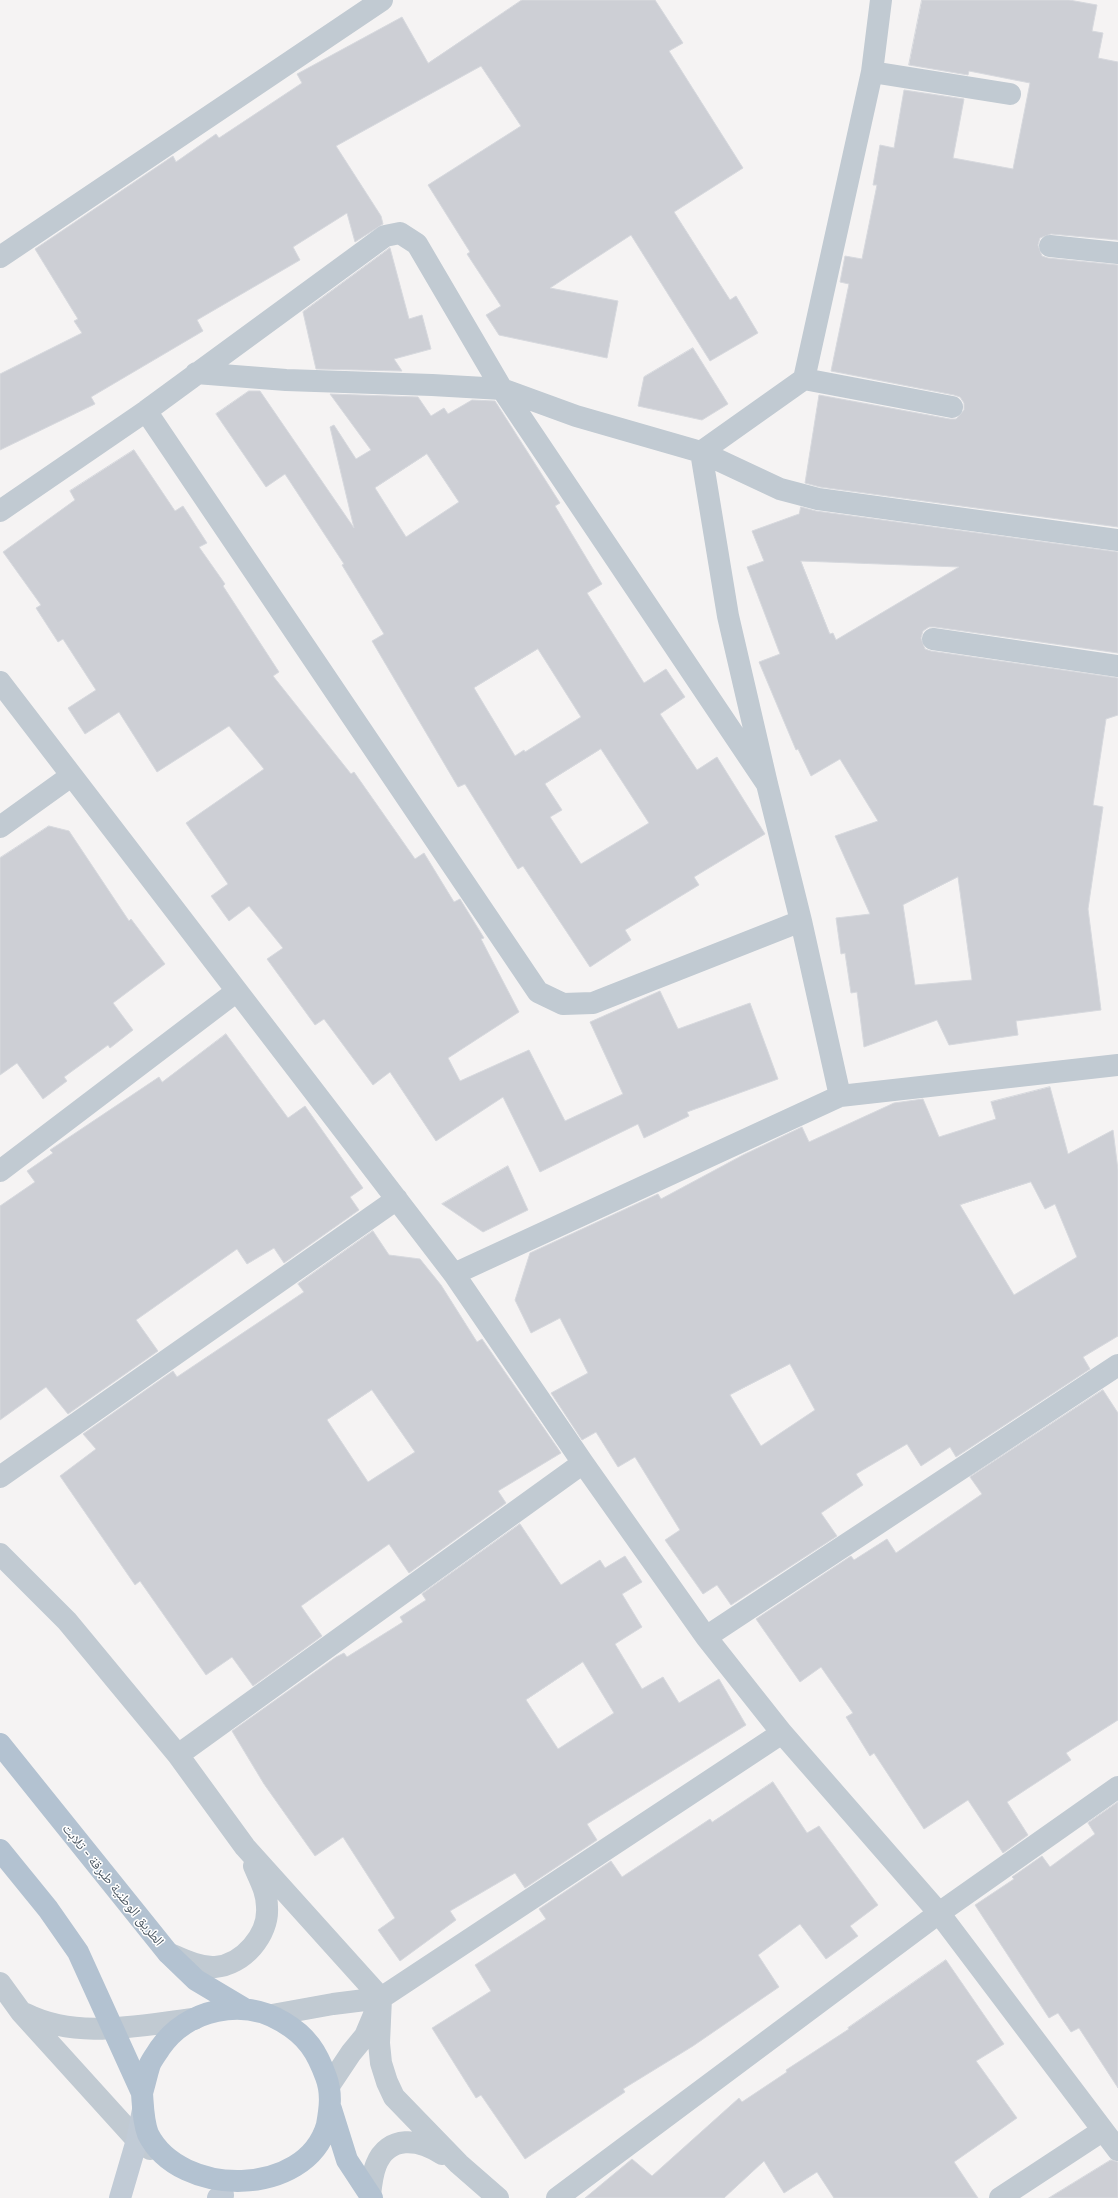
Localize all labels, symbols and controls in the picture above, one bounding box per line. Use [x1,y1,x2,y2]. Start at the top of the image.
street label: الطريق الوطنية طبرقة - تلابت [58,1820,168,1950]

